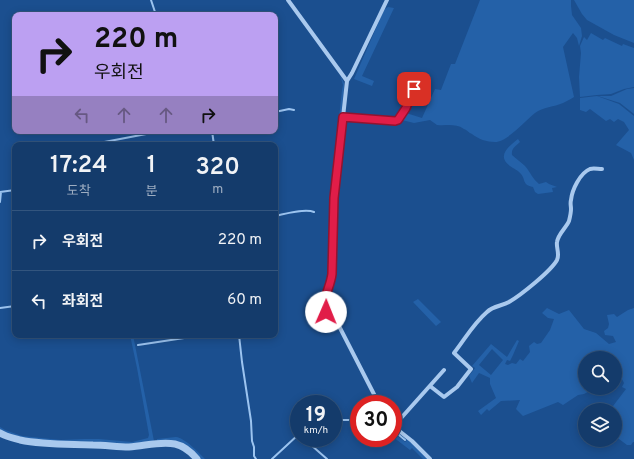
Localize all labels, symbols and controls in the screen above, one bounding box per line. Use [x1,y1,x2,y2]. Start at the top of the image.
text: 220 m [94,22,178,58]
icon: right [28,28,80,80]
text: 우회전 [94,62,144,85]
pin [397,72,431,106]
icon: arrive [403,78,425,100]
icon: left [71,104,93,126]
icon: ahead [113,104,135,126]
icon: ahead [155,104,177,126]
icon: right [197,104,219,126]
text: 17:24 [50,151,107,181]
text: 1 [147,151,156,181]
text: 320 [196,153,240,183]
text: m [212,182,223,198]
text: 도착 [67,184,91,200]
text: 분 [146,184,158,200]
icon: right [28,230,50,252]
text: 220 m [218,231,262,250]
text: 우회전 [62,233,103,252]
icon: left [28,290,50,312]
text: 60 m [227,291,262,310]
position arrow [305,291,347,333]
text: 좌회전 [62,293,103,312]
map controls [578,351,622,447]
button: search [578,351,622,395]
speed limit sign: 30 [350,395,402,447]
text: 19 [306,403,326,429]
button: layers [578,403,622,447]
text: km/h [304,424,328,437]

